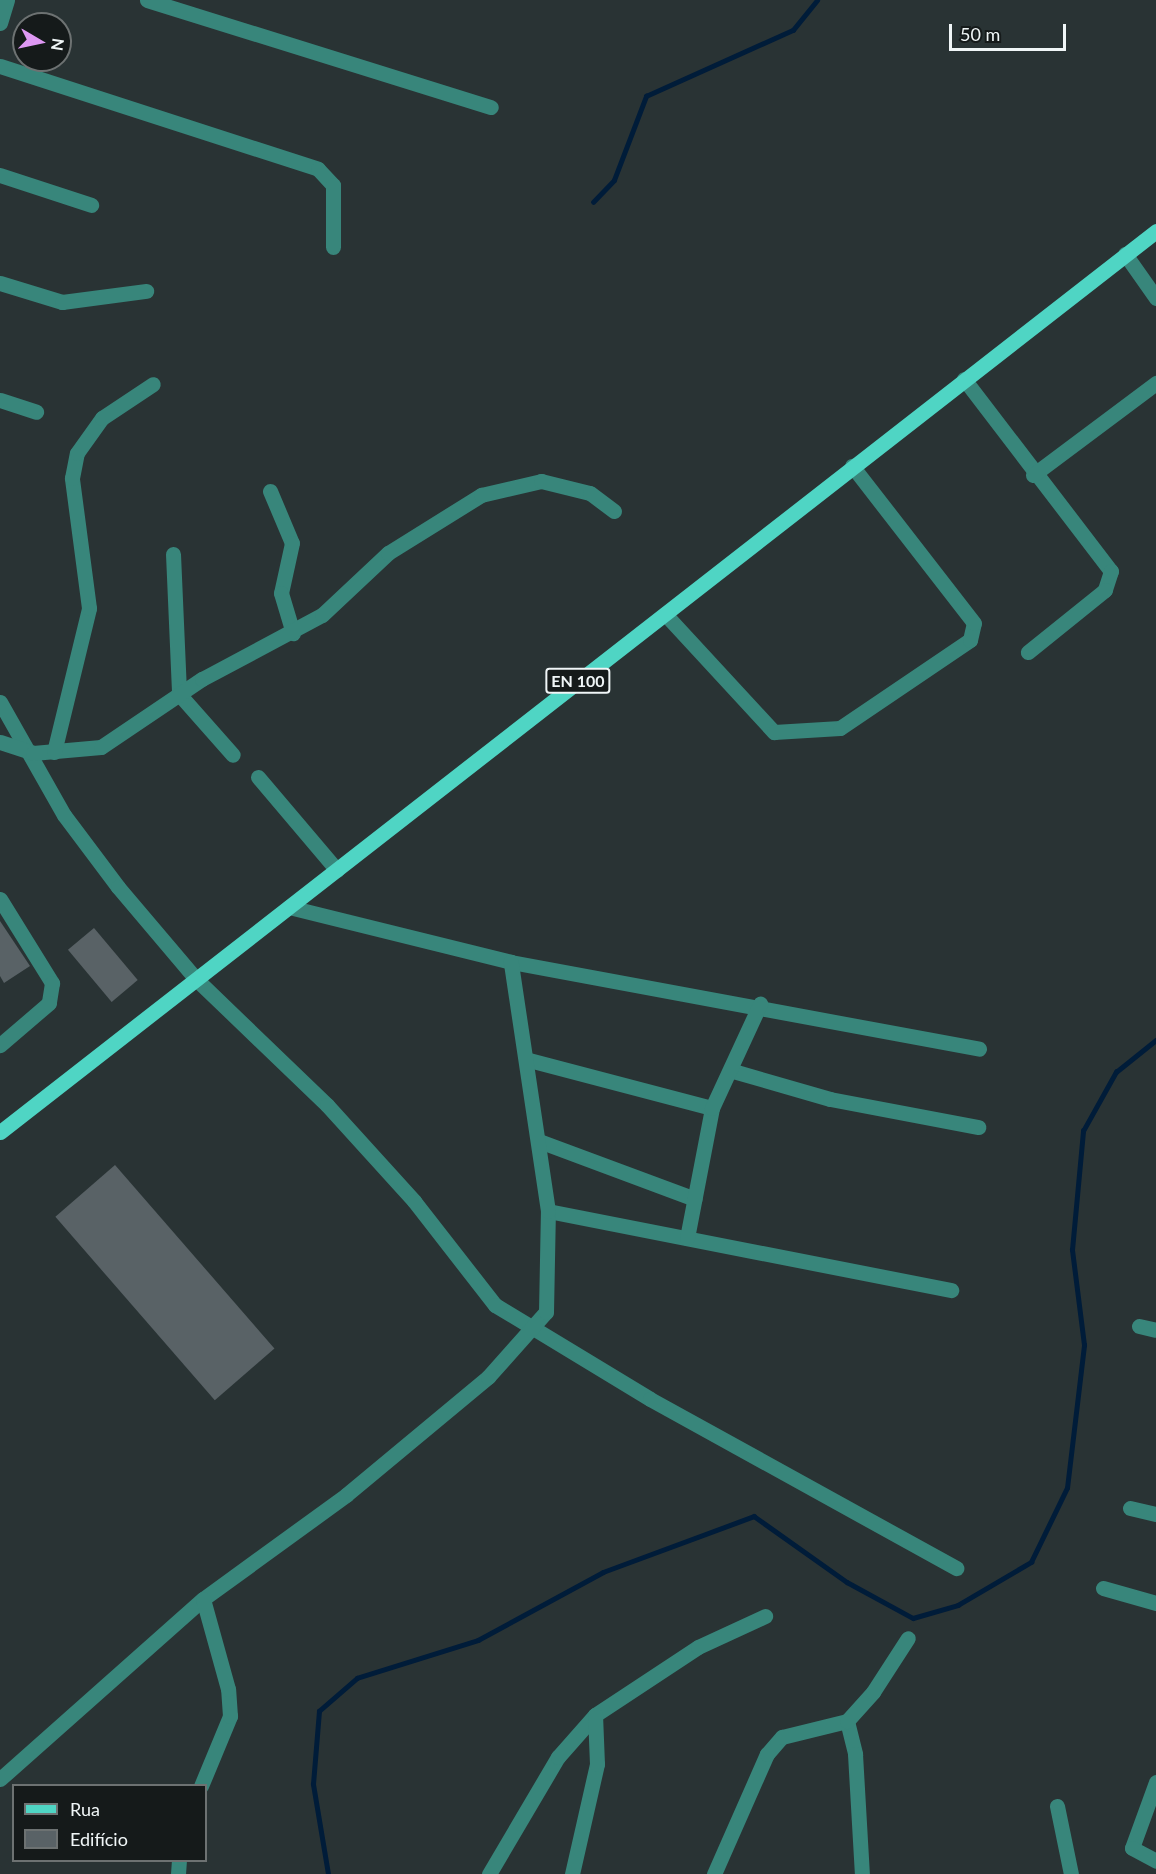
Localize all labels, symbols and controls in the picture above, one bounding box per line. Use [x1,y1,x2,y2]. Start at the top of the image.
north arrow [12,12,72,72]
scale bar [952,12,1069,50]
text: 50 m [960,23,1000,45]
text: N [48,37,69,52]
road number: EN 100 [545,668,611,694]
legend [12,1784,207,1862]
text: Rua [70,1798,100,1820]
text: Edifício [70,1828,128,1850]

